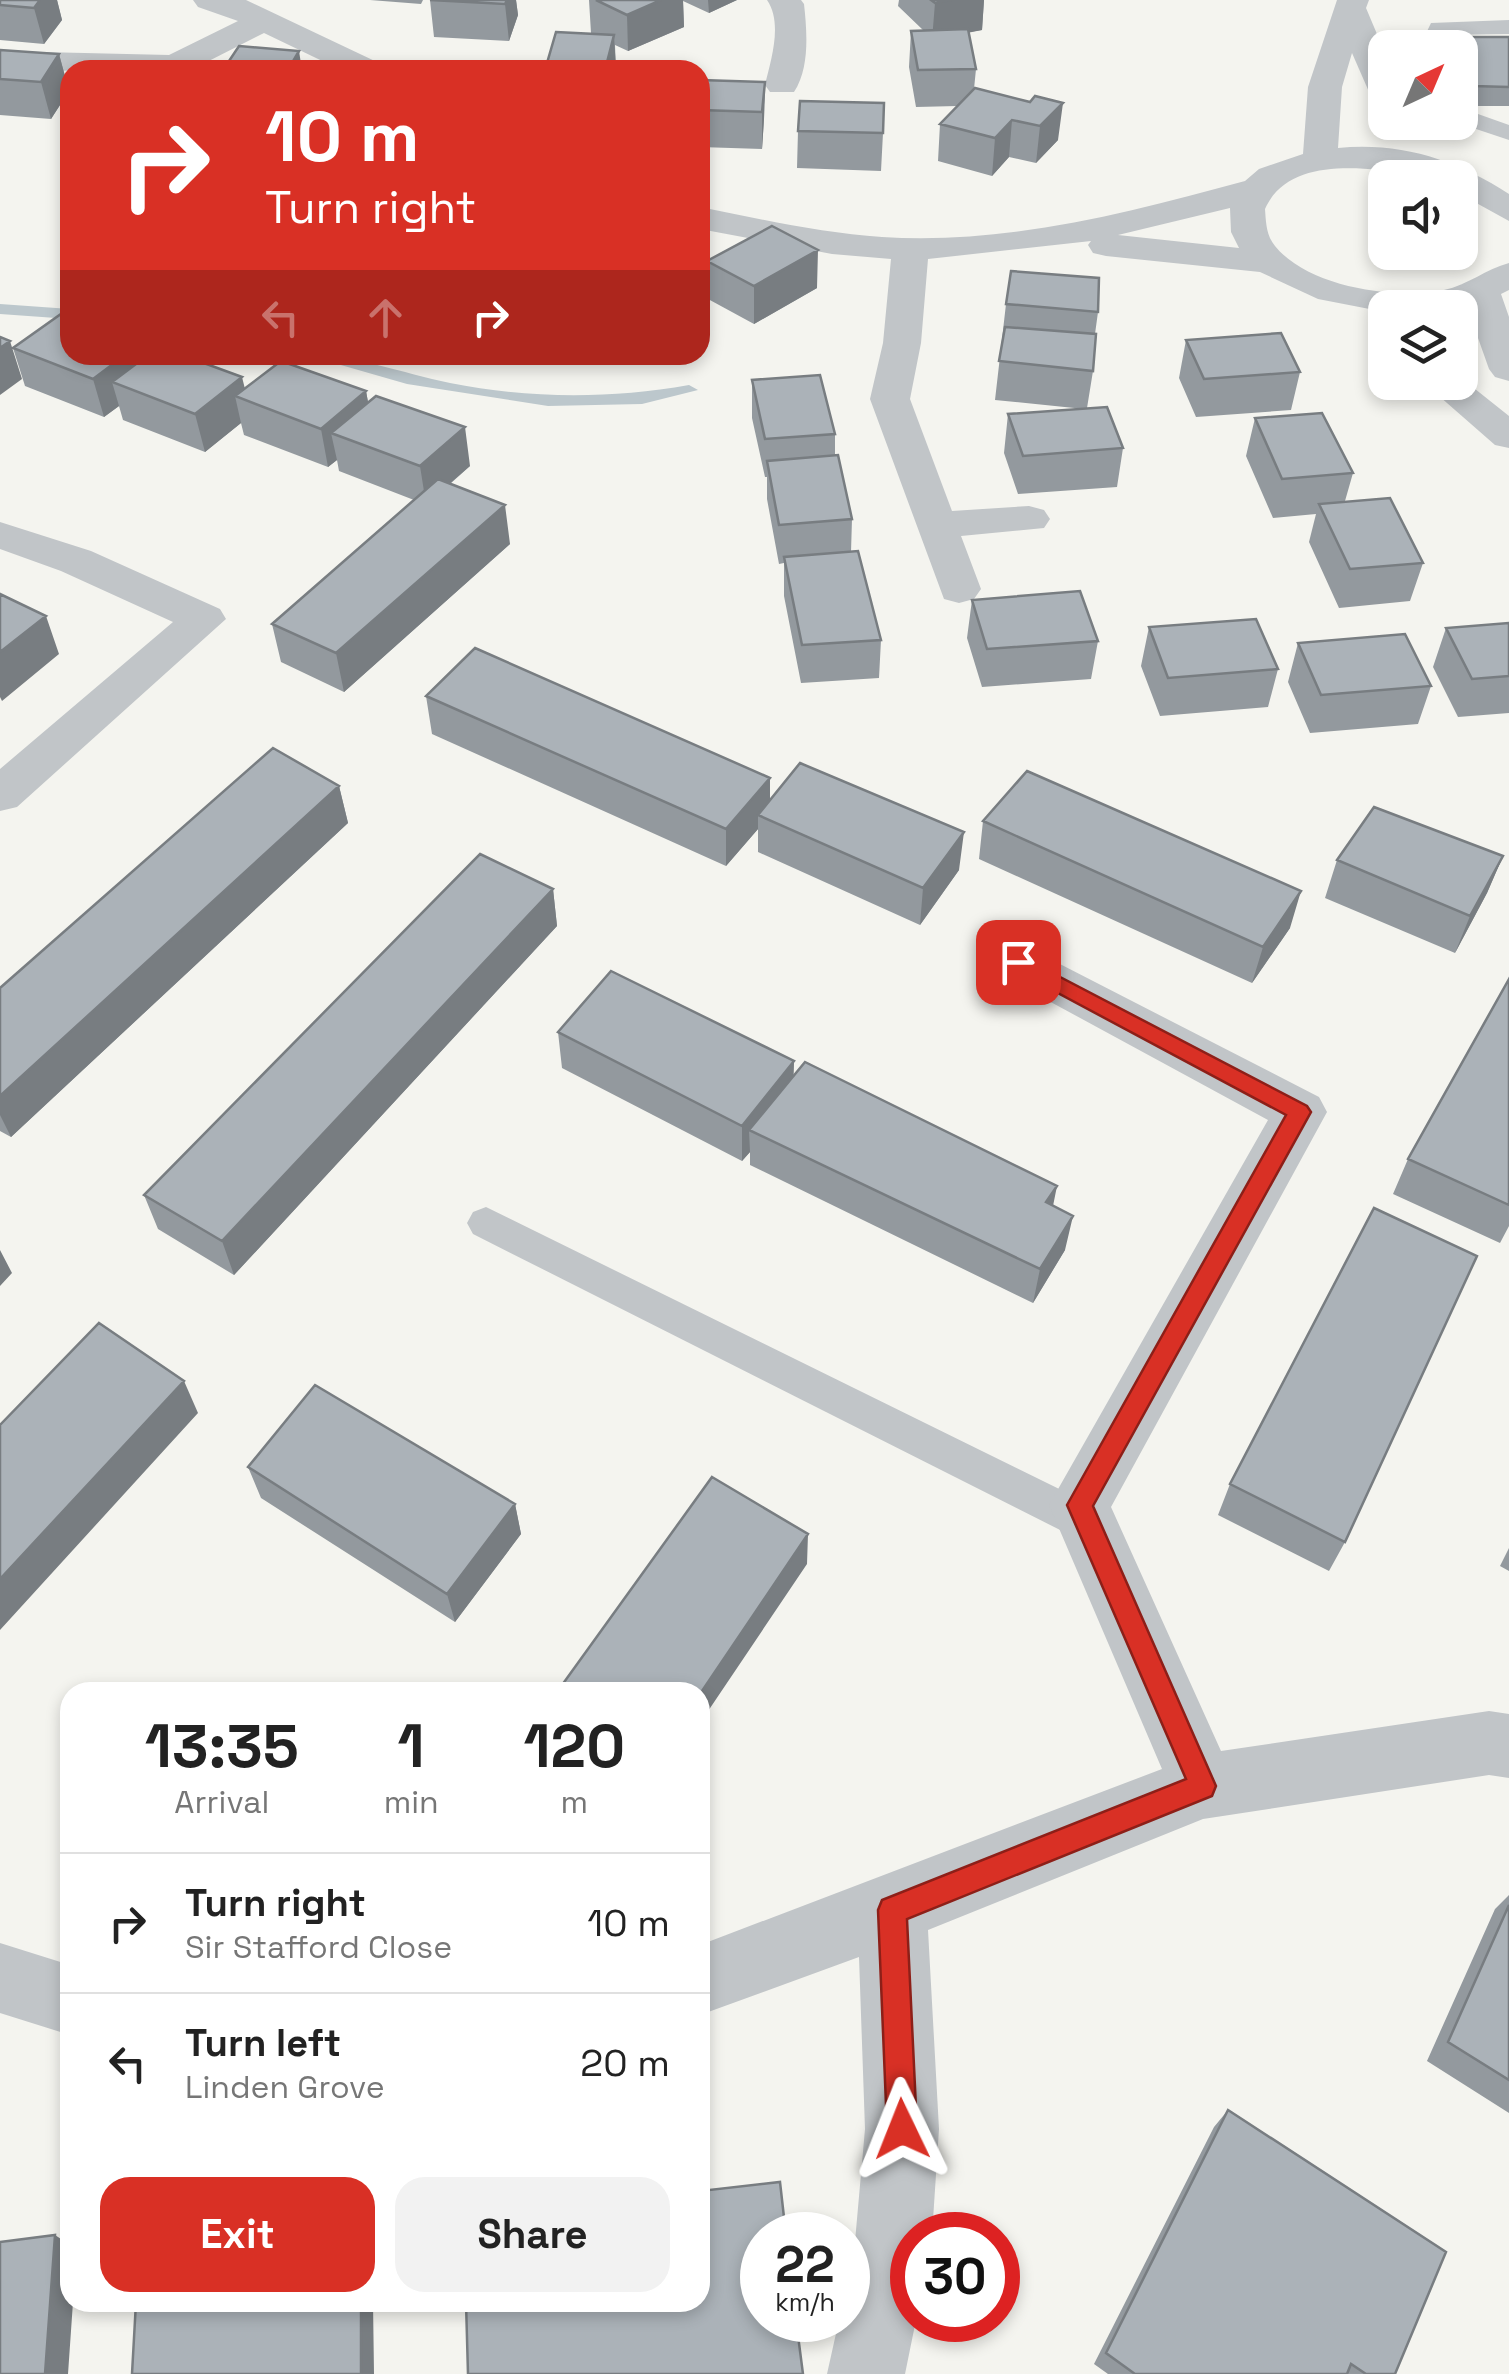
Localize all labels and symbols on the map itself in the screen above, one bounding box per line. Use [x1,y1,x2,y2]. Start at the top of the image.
north arrow [1368,30,1478,140]
pin [976,920,1061,1005]
position arrow [850,2077,954,2181]
speed limit sign: 30 [890,2212,1020,2342]

